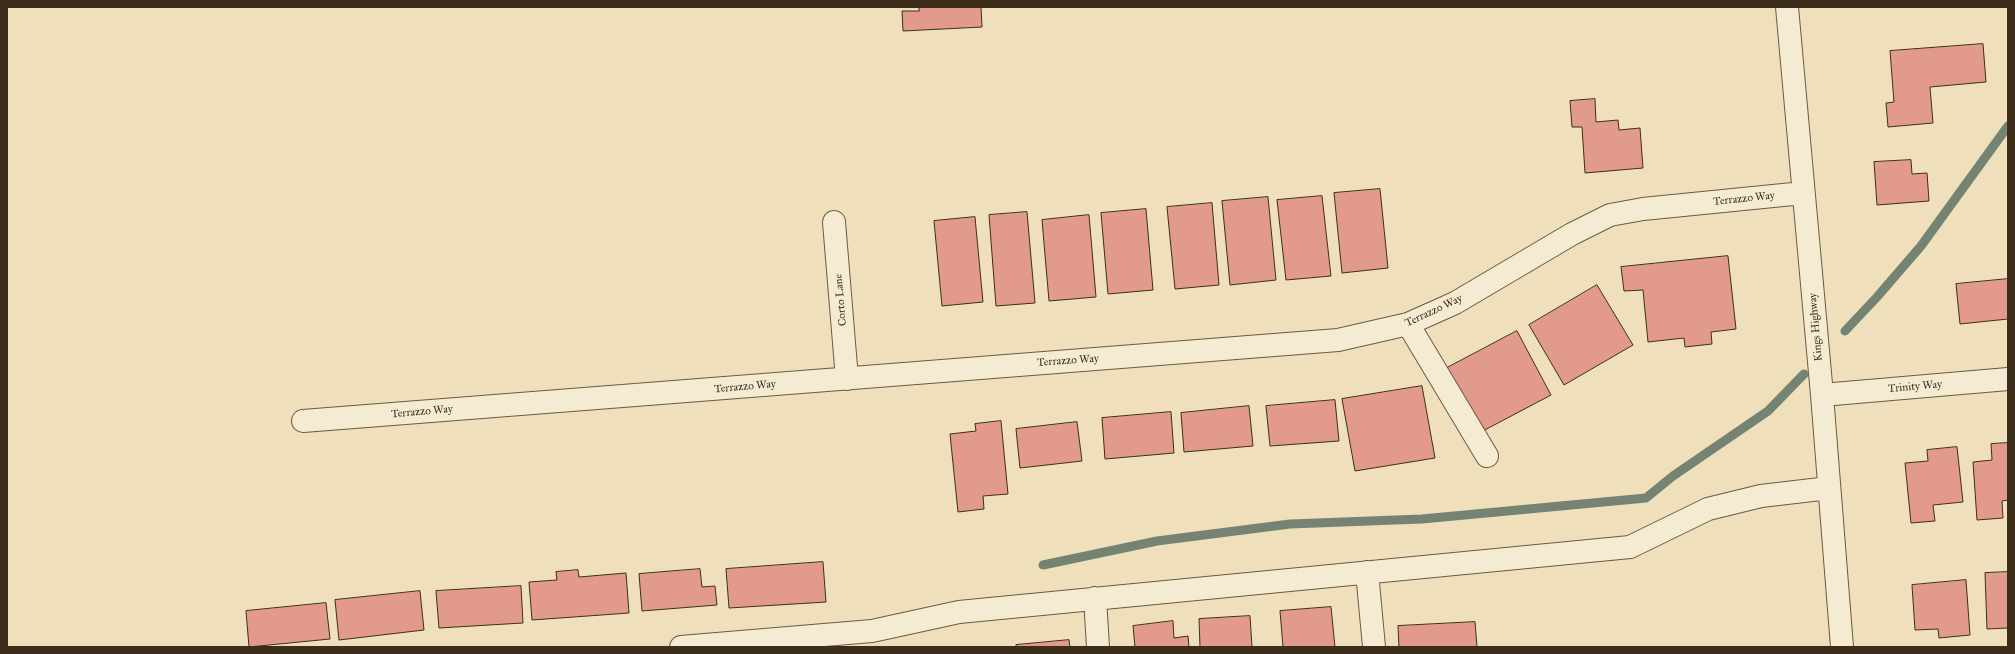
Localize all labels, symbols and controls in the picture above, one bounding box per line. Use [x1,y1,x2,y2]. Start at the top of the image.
street label: Terrazzo Way [1713,189,1775,209]
street label: Corto Lane [832,273,850,327]
street label: Terrazzo Way [1403,292,1465,330]
street label: Kings Highway [1806,292,1826,362]
street label: Terrazzo Way [1037,352,1099,370]
street label: Terrazzo Way [714,378,776,396]
street label: Trinity Way [1887,378,1943,396]
street label: Terrazzo Way [391,403,453,421]

